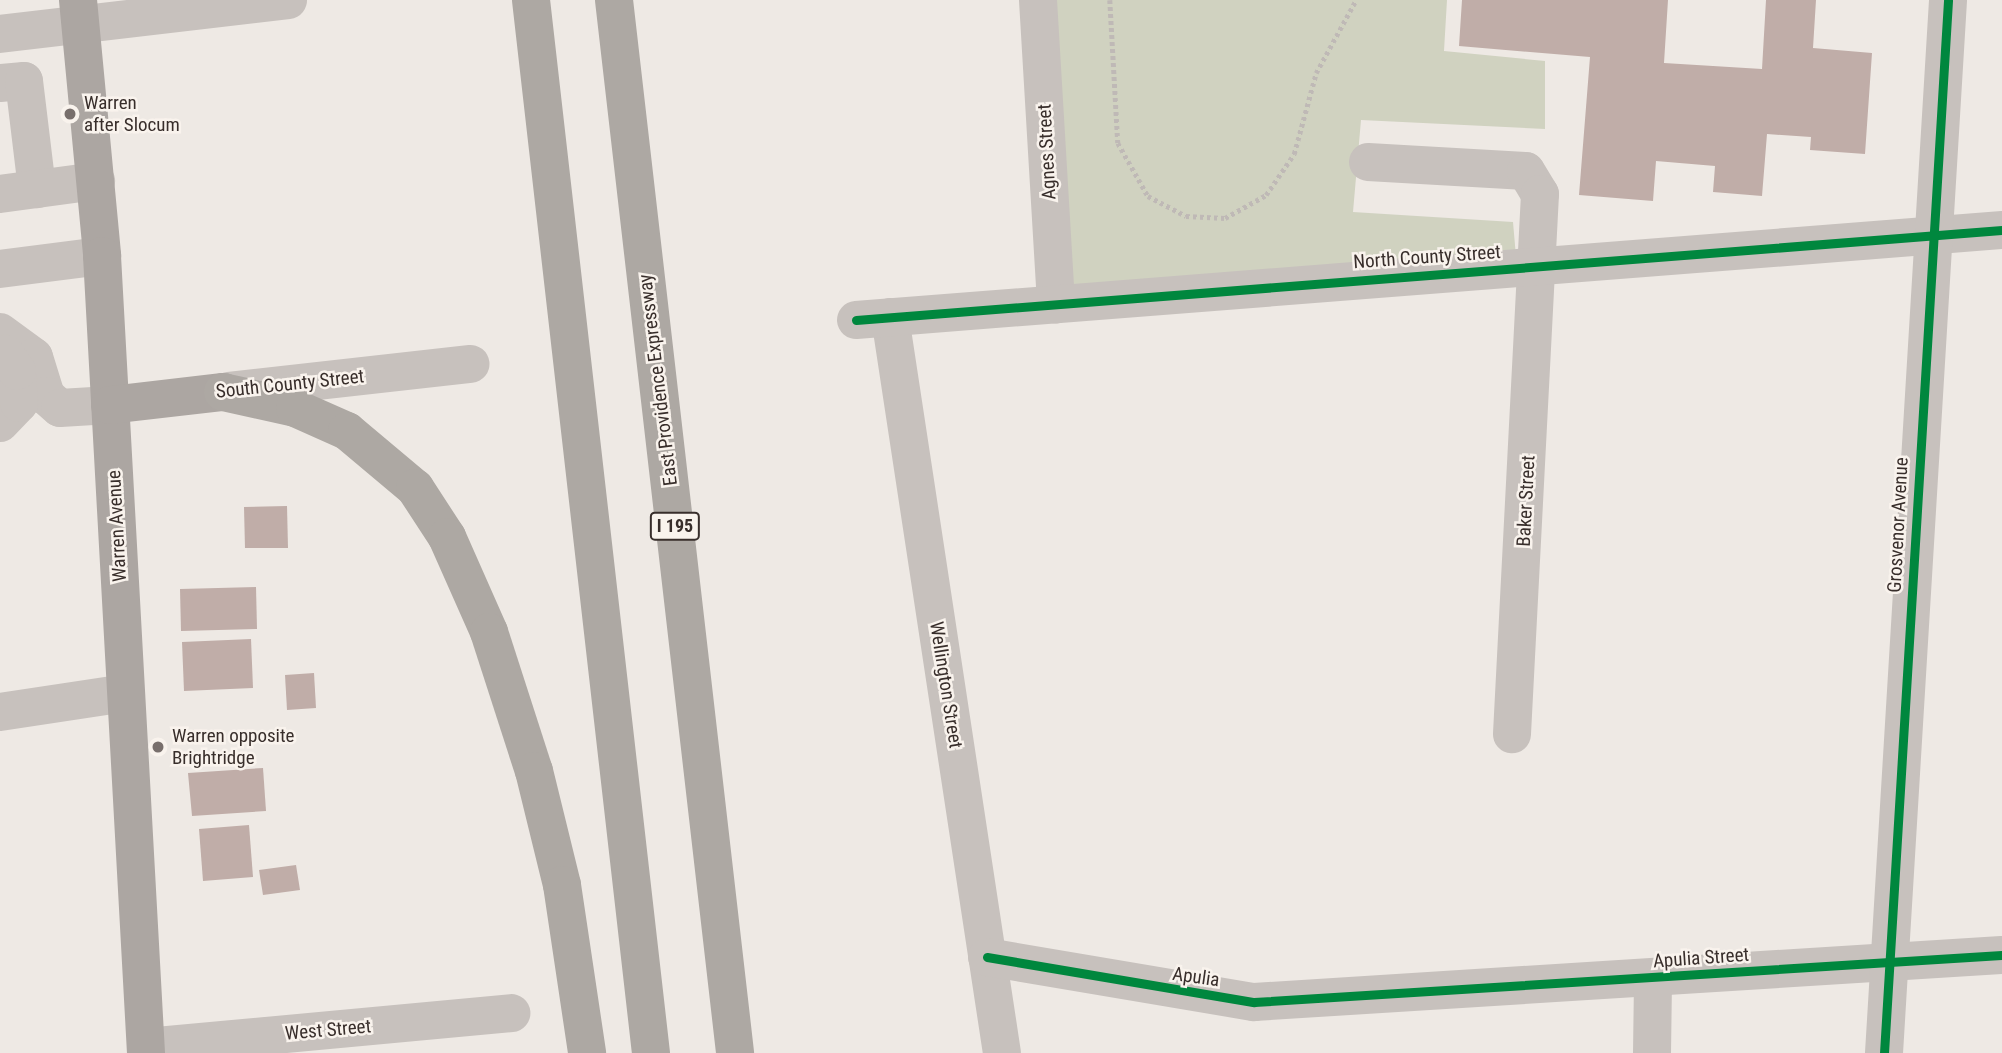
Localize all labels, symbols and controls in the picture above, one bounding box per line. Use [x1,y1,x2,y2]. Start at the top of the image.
place label: Warren after Slocum [84,92,180,136]
street label: Agnes Street [1033,103,1061,201]
marker: Warren after Slocum [62,106,78,122]
street label: North County Street [1352,240,1502,274]
street label: East Providence Expressway [634,273,682,487]
street label: South County Street [215,365,365,403]
street label: Baker Street [1512,455,1540,547]
street label: Grosvenor Avenue [1883,457,1913,593]
street label: Warren Avenue [103,470,131,582]
road number: I 195 [649,512,701,540]
street label: Wellington Street [925,620,967,750]
place label: Warren opposite Brightridge [172,725,295,769]
marker: Warren opposite Brightridge [150,739,166,755]
street label: Apulia Street [1652,943,1750,973]
street label: Apulia [1171,962,1221,992]
street label: West Street [284,1015,372,1045]

